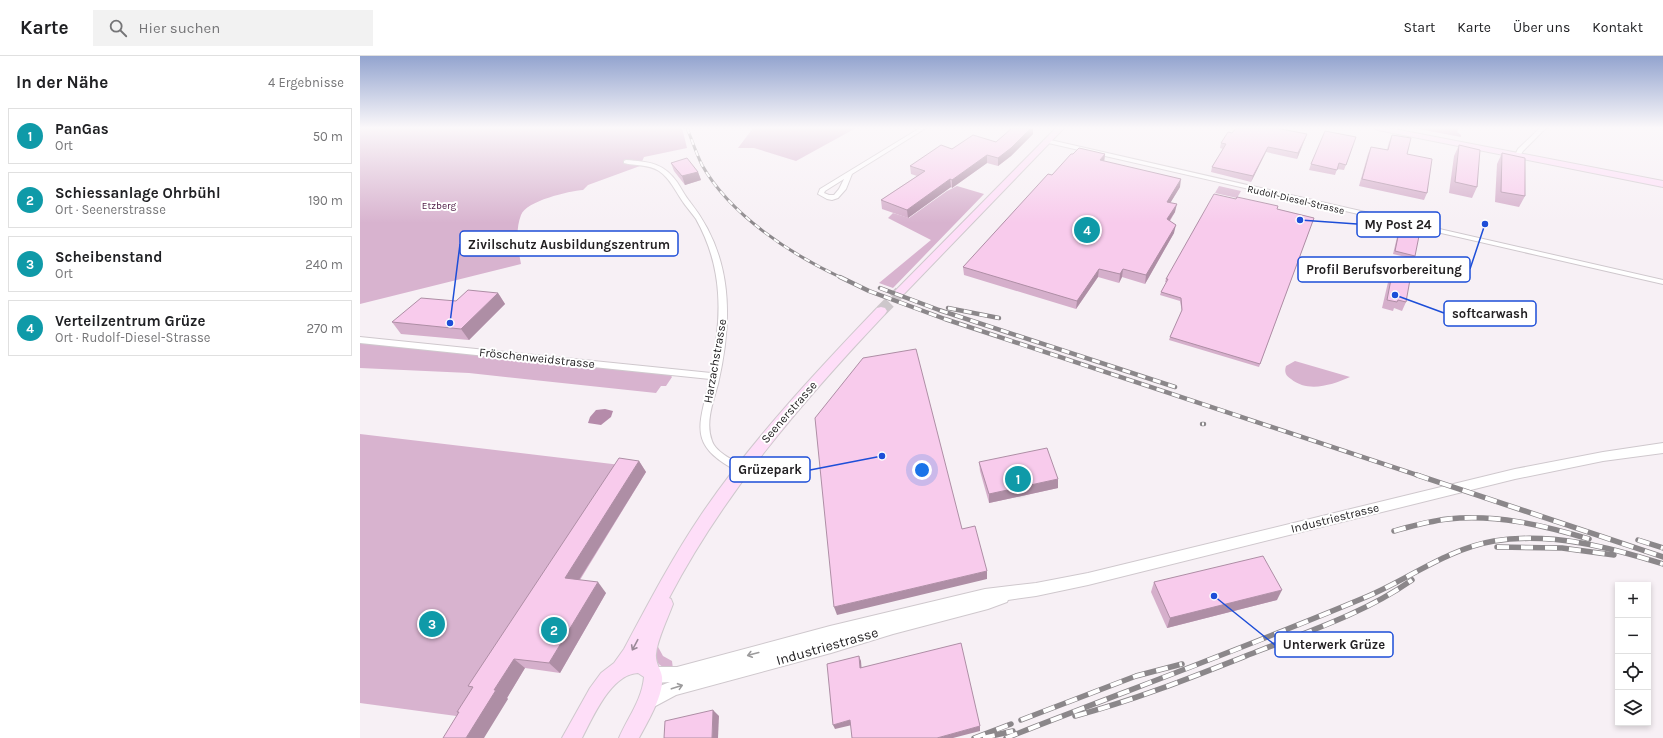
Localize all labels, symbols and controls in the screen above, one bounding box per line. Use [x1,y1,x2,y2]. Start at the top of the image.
search box [93,10,373,46]
text: Karte [20,17,69,39]
icon: search [107,17,129,39]
text: Hier suchen [139,19,220,37]
text: Start [1403,19,1435,36]
text: Karte [1457,19,1491,36]
text: Über uns [1513,19,1570,36]
text: Kontakt [1592,19,1643,36]
text: In der Nähe [16,72,108,92]
text: 4 Ergebnisse [268,75,344,90]
text: PanGas [55,120,109,138]
text: 1 [28,129,32,144]
text: 50 m [313,129,343,144]
text: Ort [55,138,73,153]
street label: Rudolf-Diesel-Strasse [1246,183,1345,217]
text: Schiessanlage Ohrbühl [55,184,220,202]
text: 2 [26,193,34,208]
text: 190 m [308,193,343,208]
park label: Etzberg [422,200,456,212]
text: Ort · Seenerstrasse [55,202,166,217]
callout: My Post 24 [1357,212,1440,237]
pin: 4 [1074,215,1100,245]
text: My Post 24 [1365,217,1432,232]
callout: Zivilschutz Ausbildungszentrum [460,231,678,256]
text: Zivilschutz Ausbildungszentrum [468,237,670,252]
text: Scheibenstand [55,248,162,266]
text: 3 [26,257,34,272]
text: 240 m [305,257,343,272]
callout: Profil Berufsvorbereitung [1298,257,1470,282]
text: Profil Berufsvorbereitung [1306,262,1462,277]
text: Ort [55,266,73,281]
callout: softcarwash [1444,301,1536,326]
text: softcarwash [1452,306,1528,321]
text: Verteilzentrum Grüze [55,312,205,330]
street label: Harzachstrasse [701,318,729,404]
text: 4 [26,321,34,336]
text: 270 m [306,321,343,336]
text: Ort · Rudolf-Diesel-Strasse [55,330,210,345]
street label: Fröschenweidstrasse [478,345,596,371]
street label: Seenerstrasse [758,378,820,446]
callout: Grüzepark [730,457,810,482]
your location [912,460,932,480]
text: Grüzepark [738,462,802,477]
pin: 1 [1005,464,1031,494]
street label: Industriestrasse [1289,500,1381,536]
map controls [1615,582,1651,726]
button: + [1615,582,1651,618]
pin: 3 [419,609,445,639]
pin: 2 [541,615,567,645]
button: − [1615,618,1651,654]
street label: Industriestrasse [774,624,880,669]
callout: Unterwerk Grüze [1275,632,1393,657]
text: Unterwerk Grüze [1283,637,1385,652]
one-way arrow [631,639,638,651]
one-way arrow [747,650,760,658]
button: locate [1615,654,1651,690]
one-way arrow [670,683,683,690]
button: layers [1615,690,1651,726]

